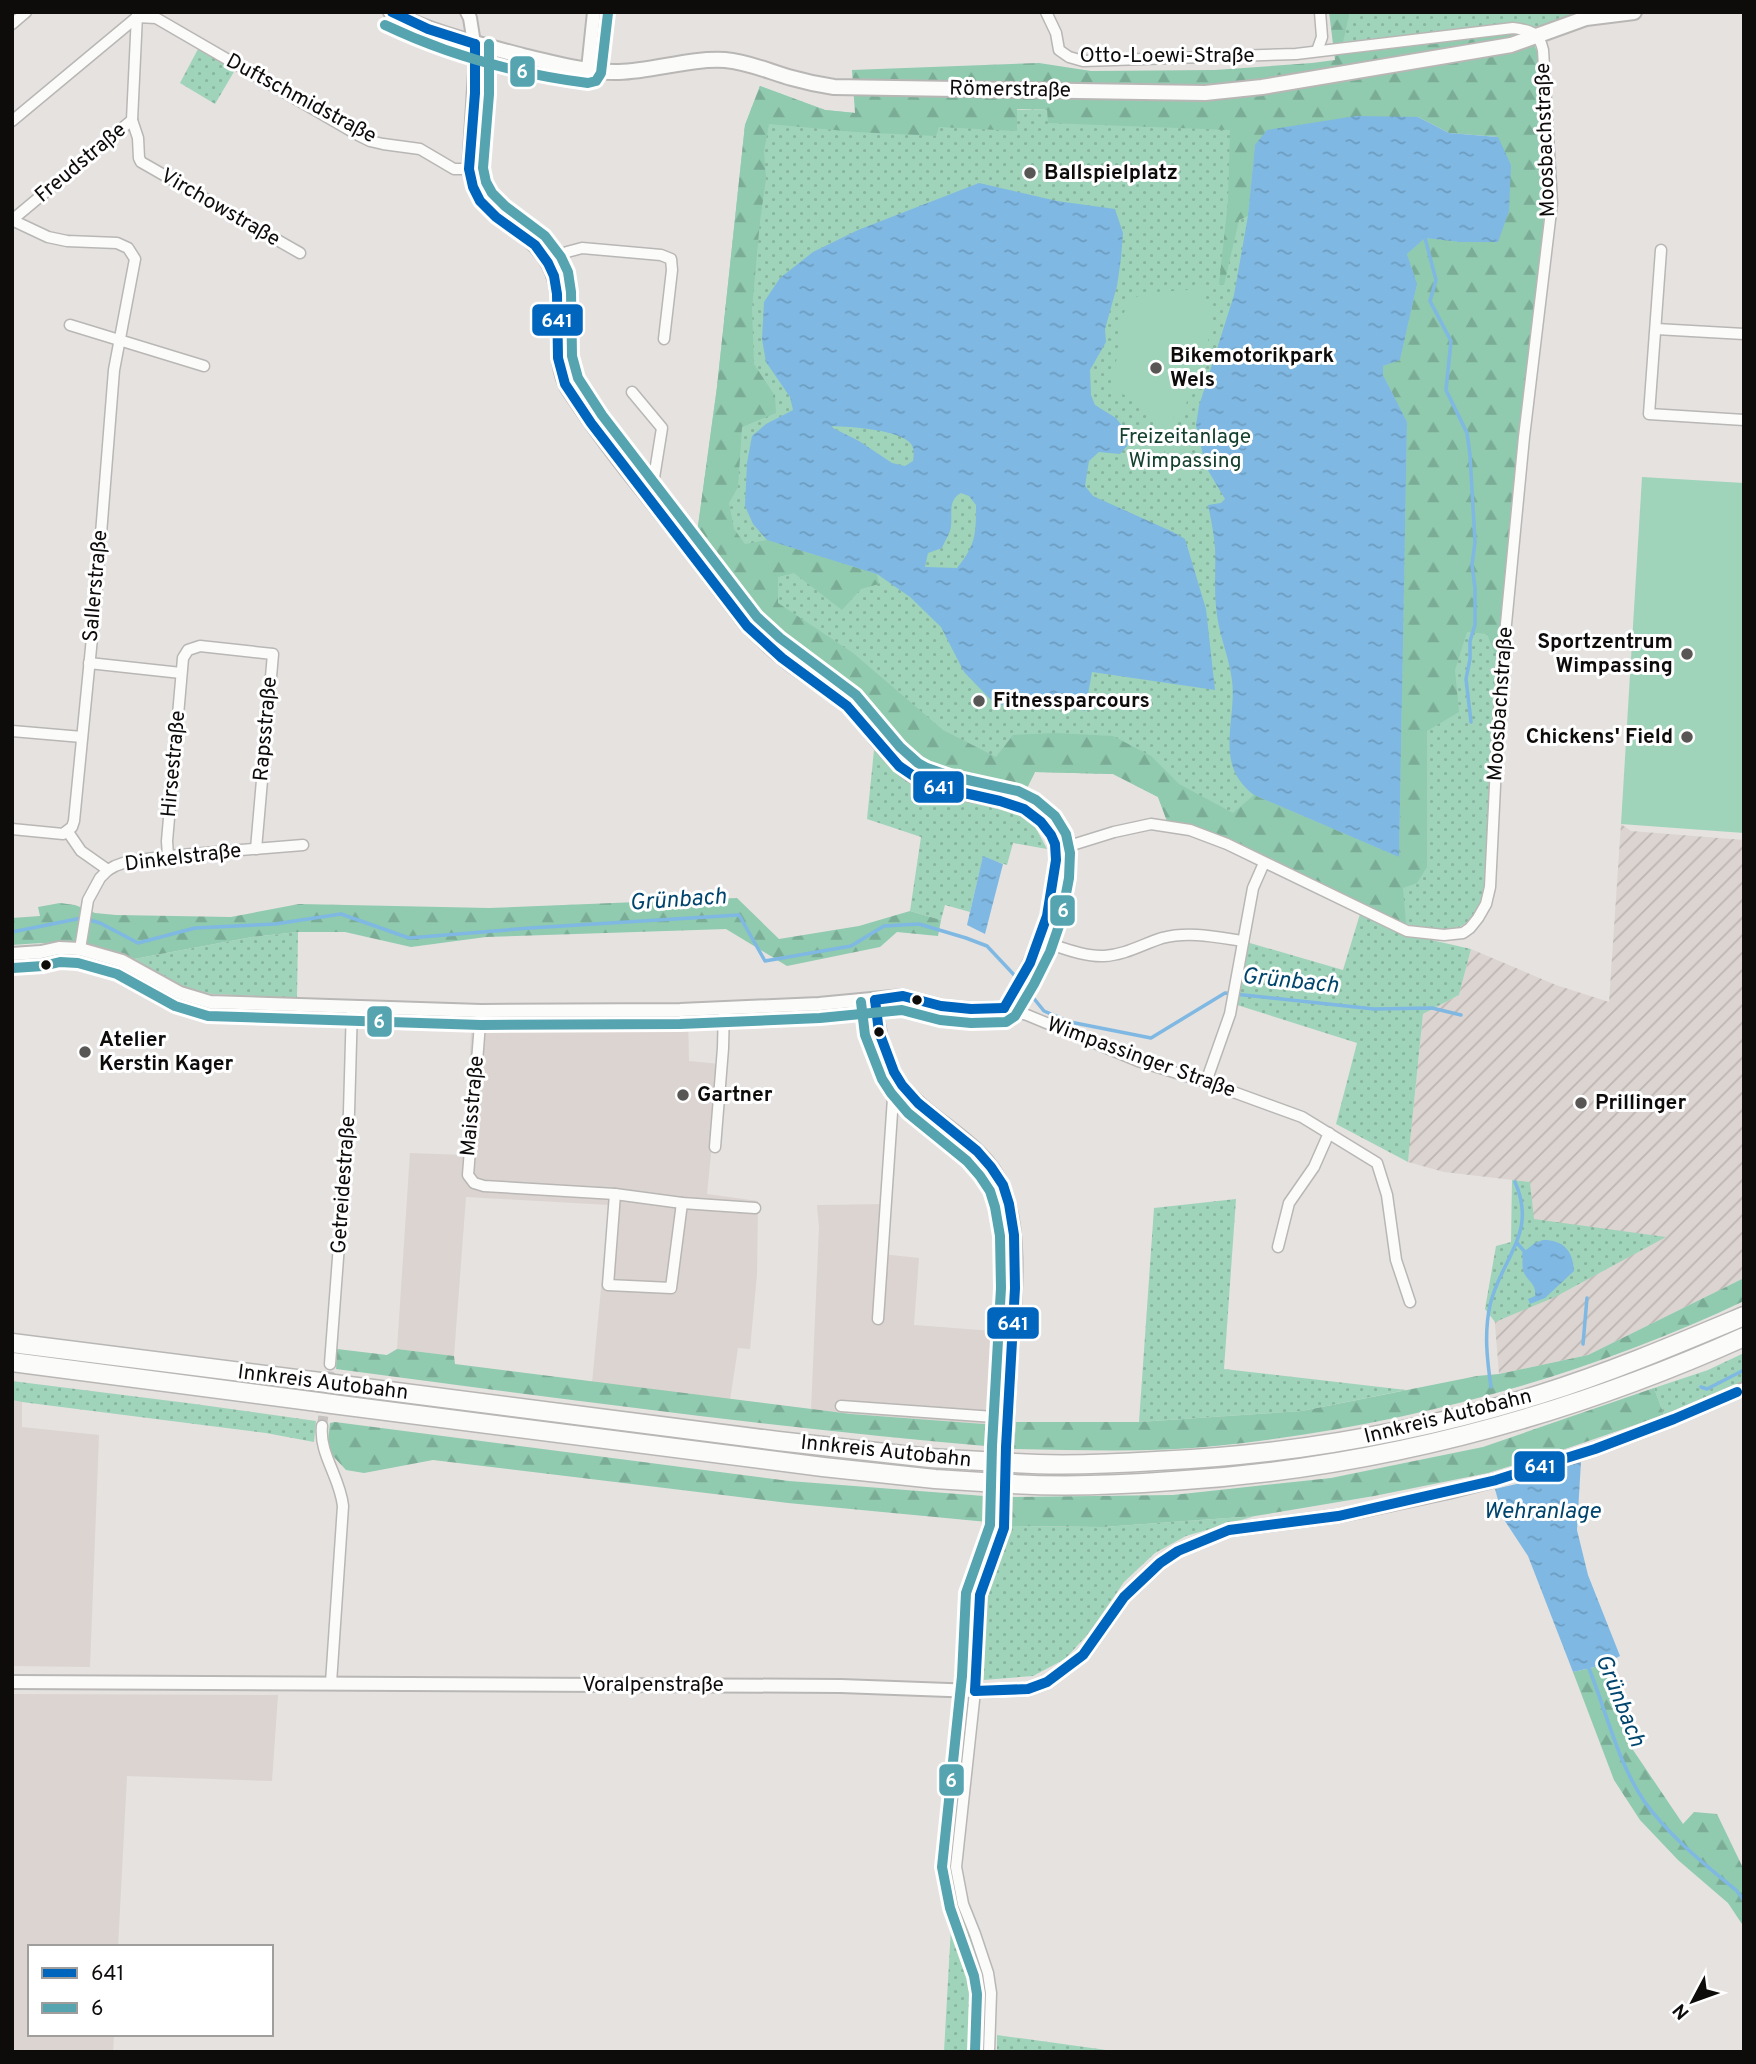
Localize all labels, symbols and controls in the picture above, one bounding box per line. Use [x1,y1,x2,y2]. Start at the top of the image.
street label: Otto-Loewi-Straße [1079,43,1255,70]
street label: Duftschmidstraße [221,48,381,150]
line badge: 6 [509,55,536,88]
text: 6 [516,61,528,85]
street label: Moosbachstraße [1530,62,1562,218]
street label: Römerstraße [949,75,1071,105]
street label: Freudstraße [30,117,132,209]
place label: Ballspielplatz [1044,160,1178,187]
street label: Virchowstraße [155,163,285,253]
marker: Ballspielplatz [1022,165,1038,181]
line badge: 641 [531,303,584,337]
text: 641 [541,310,573,334]
place label: Bikemotorikpark Wels [1170,343,1335,394]
marker: Bikemotorikpark Wels [1148,360,1164,376]
park label: Freizeitanlage Wimpassing [1119,424,1251,475]
street label: Sallerstraße [78,529,114,643]
street label: Moosbachstraße [1482,626,1520,782]
place label: Sportzentrum Wimpassing [1537,629,1673,680]
marker: Sportzentrum Wimpassing [1679,646,1695,662]
street label: Rapsstraße [248,676,284,782]
place label: Fitnessparcours [993,688,1150,715]
marker: Fitnessparcours [971,693,987,709]
street label: Hirsestraße [156,709,192,819]
place label: Chickens' Field [1526,724,1673,751]
marker: Chickens' Field [1679,729,1695,745]
line badge: 641 [912,770,965,804]
text: 641 [923,777,955,801]
street label: Dinkelstraße [123,837,243,879]
water label: Grünbach [629,883,728,919]
line badge: 6 [1049,894,1076,927]
text: 6 [1057,900,1069,924]
unlabelled marker [39,958,53,972]
water label: Grünbach [1240,963,1340,1002]
unlabelled marker [910,993,924,1007]
line badge: 6 [366,1005,393,1038]
text: 6 [373,1011,385,1035]
street label: Wimpassinger Straße [1043,1011,1239,1105]
unlabelled marker [872,1025,886,1039]
place label: Atelier Kerstin Kager [99,1027,234,1078]
marker: Atelier Kerstin Kager [77,1044,93,1060]
street label: Maisstraße [455,1055,491,1157]
place label: Gartner [697,1082,773,1109]
marker: Gartner [675,1087,691,1103]
place label: Prillinger [1595,1090,1686,1117]
marker: Prillinger [1573,1095,1589,1111]
street label: Getreidestraße [326,1115,362,1255]
line badge: 641 [986,1306,1040,1340]
text: 641 [997,1313,1029,1337]
street label: Innkreis Autobahn [236,1359,410,1407]
street label: Innkreis Autobahn [1361,1383,1535,1451]
street label: Innkreis Autobahn [799,1430,973,1474]
line badge: 641 [1513,1450,1566,1483]
text: 641 [1524,1456,1556,1480]
water label: Wehranlage [1483,1498,1602,1527]
water label: Grünbach [1587,1651,1651,1752]
street label: Voralpenstraße [582,1672,724,1699]
line badge: 6 [938,1763,965,1797]
text: 6 [945,1770,957,1794]
legend [28,1945,273,2036]
text: 641 [91,1961,124,1988]
north arrow [1658,1966,1728,2036]
text: 6 [91,1996,104,2023]
text: N [1668,1998,1695,2024]

